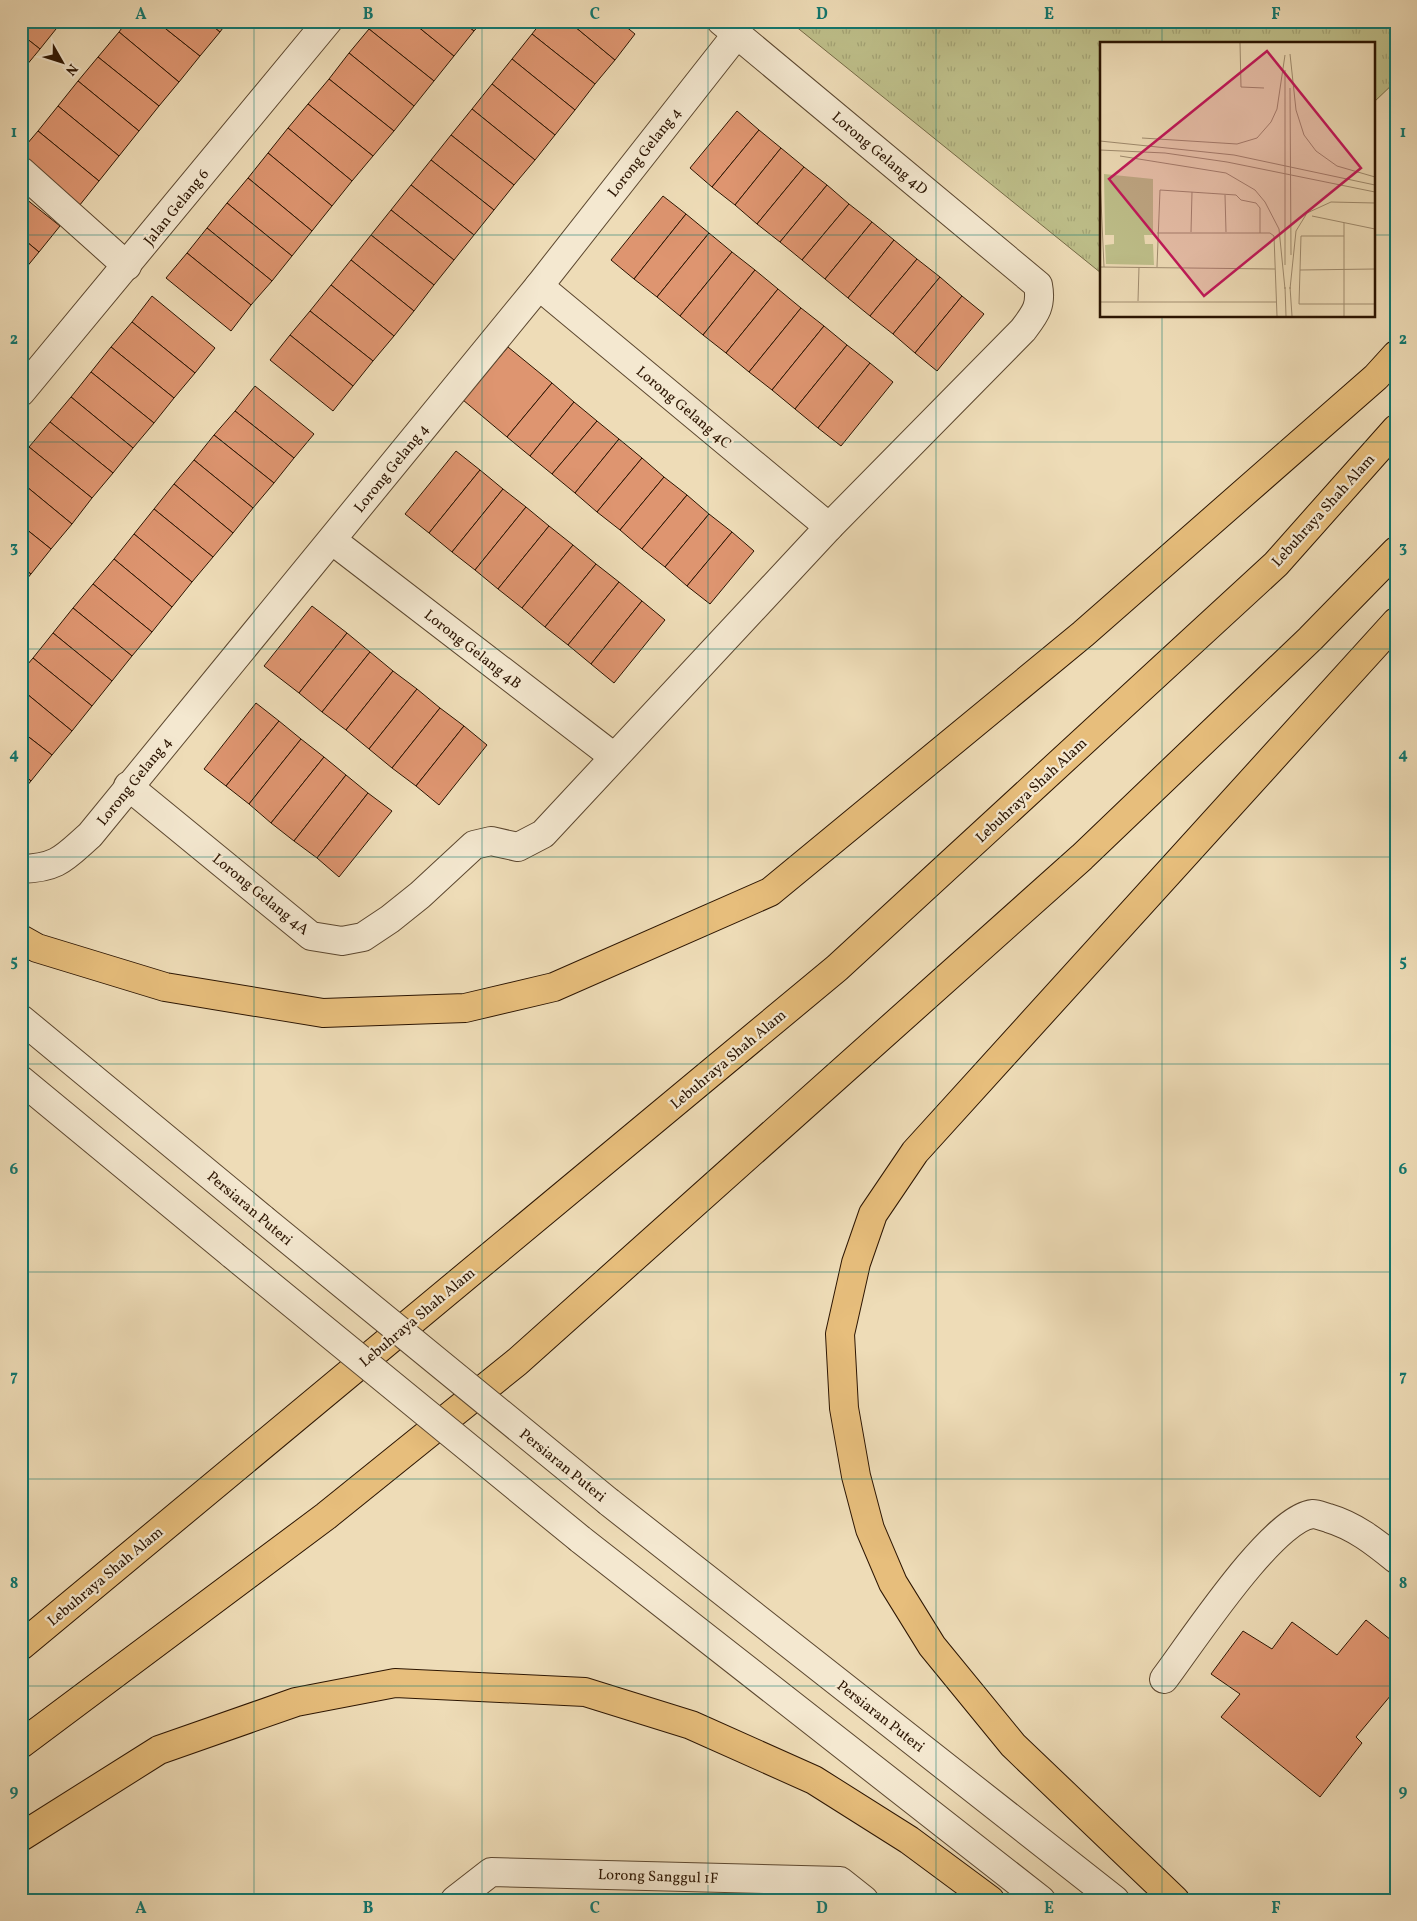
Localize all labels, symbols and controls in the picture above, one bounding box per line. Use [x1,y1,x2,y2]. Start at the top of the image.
text: A [135,4,147,26]
text: B [363,4,374,26]
text: C [590,4,600,26]
text: D [816,4,828,26]
text: E [1044,4,1054,26]
text: F [1271,4,1281,26]
north arrow [38,38,88,88]
inset map [1100,42,1374,318]
text: N [60,59,82,79]
street label: Lorong Gelang 4 [603,104,687,202]
street label: Lorong Gelang 4D [826,108,932,201]
text: 1 [11,122,17,144]
text: 1 [1400,122,1406,144]
street label: Jalan Gelang 6 [140,165,215,251]
text: 2 [10,329,18,351]
text: 2 [1399,329,1407,351]
street label: Lorong Gelang 4C [631,362,735,454]
street label: Lorong Gelang 4 [350,420,435,518]
street label: Lebuhraya Shah Alam [1268,450,1381,572]
text: 3 [10,537,18,559]
text: 3 [1399,537,1407,559]
street label: Lorong Gelang 4B [419,606,525,695]
street label: Lorong Gelang 4 [93,733,178,831]
street label: Lebuhraya Shah Alam [972,734,1092,848]
text: 4 [9,744,19,766]
text: 4 [1398,744,1408,766]
street label: Lorong Gelang 4A [207,849,313,941]
text: 5 [10,951,18,973]
text: 5 [1399,951,1407,973]
street label: Lebuhraya Shah Alam [667,1005,791,1115]
text: 6 [10,1159,19,1181]
text: 6 [1399,1159,1408,1181]
street label: Persiaran Puteri [202,1167,296,1251]
street label: Lebuhraya Shah Alam [356,1263,480,1373]
text: 7 [10,1366,18,1388]
text: 7 [1399,1366,1407,1388]
street label: Persiaran Puteri [514,1425,610,1508]
street label: Lebuhraya Shah Alam [44,1522,168,1632]
text: 8 [10,1573,18,1595]
text: 8 [1399,1573,1407,1595]
street label: Persiaran Puteri [832,1676,928,1758]
text: 9 [10,1781,19,1803]
text: 9 [1399,1781,1408,1803]
street label: Lorong Sanggul 1F [597,1865,719,1890]
text: A [135,1898,147,1920]
text: B [363,1898,374,1920]
text: C [590,1898,600,1920]
text: D [816,1898,828,1920]
text: E [1044,1898,1054,1920]
text: F [1271,1898,1281,1920]

